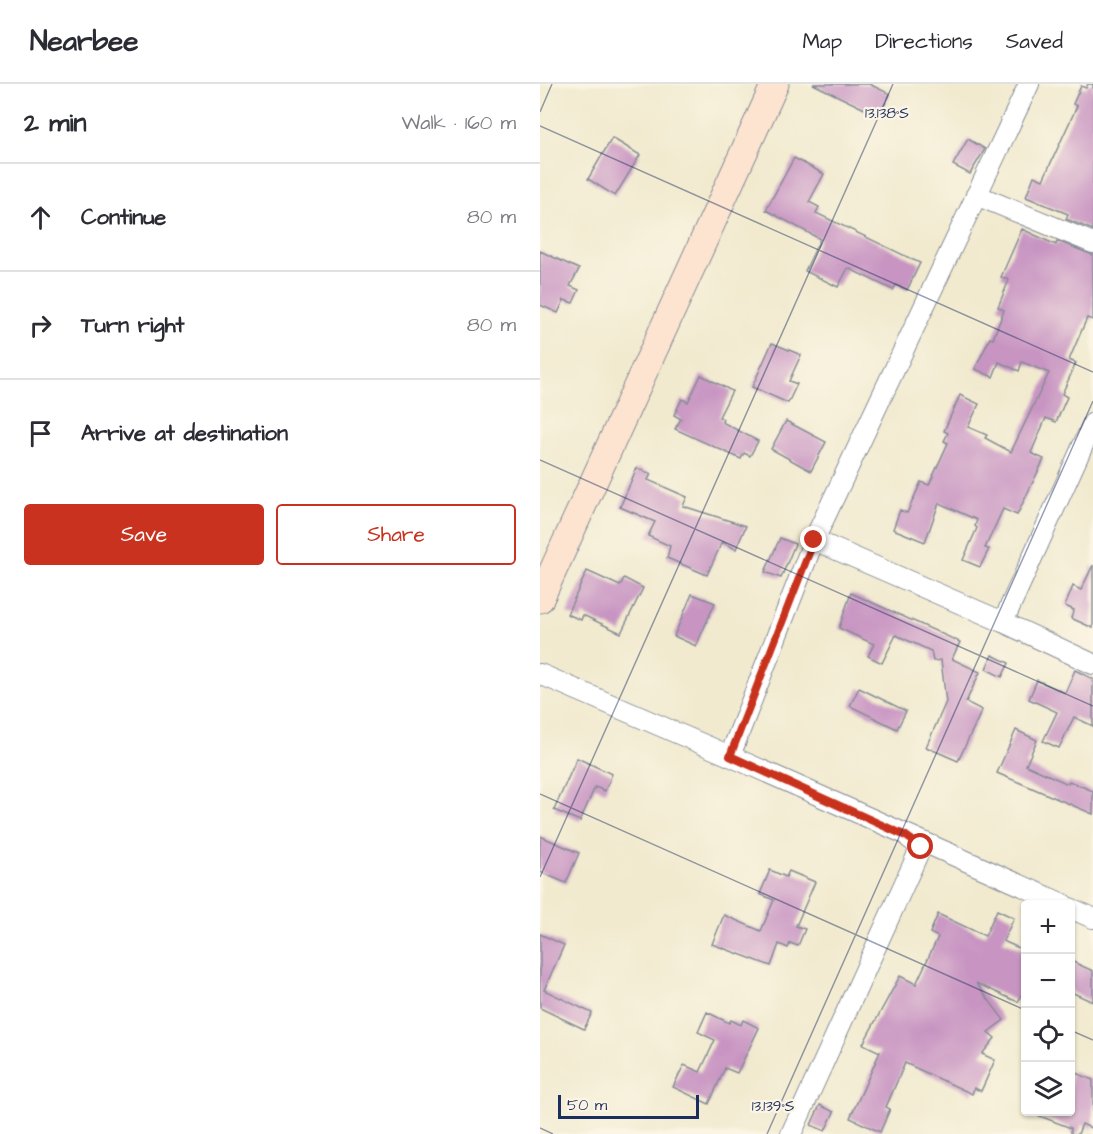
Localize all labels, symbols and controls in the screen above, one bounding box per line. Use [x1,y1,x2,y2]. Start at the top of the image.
text: Nearbee [30,22,138,61]
text: Map [802,27,842,56]
text: Directions [875,27,973,56]
text: Saved [1006,27,1063,56]
text: 13.138°S [865,103,909,124]
text: 2 min [24,105,86,141]
text: Walk · 160 m [401,109,516,137]
icon: ahead [24,201,57,234]
text: Continue [81,202,166,233]
text: 80 m [467,203,516,231]
icon: right [24,309,57,342]
text: Turn right [81,310,184,341]
text: 80 m [467,311,516,339]
icon: arrive [24,417,57,450]
text: Arrive at destination [81,418,288,449]
button: Save [24,504,264,565]
button: Share [276,504,516,565]
route end [800,526,826,552]
route start [907,833,933,859]
map controls [1021,900,1075,1116]
button: + [1021,900,1075,954]
button: − [1021,954,1075,1008]
button: locate [1021,1008,1075,1062]
button: layers [1021,1062,1075,1116]
scale bar [558,1092,699,1120]
text: 50 m [567,1094,607,1116]
text: 13.139°S [752,1096,795,1117]

